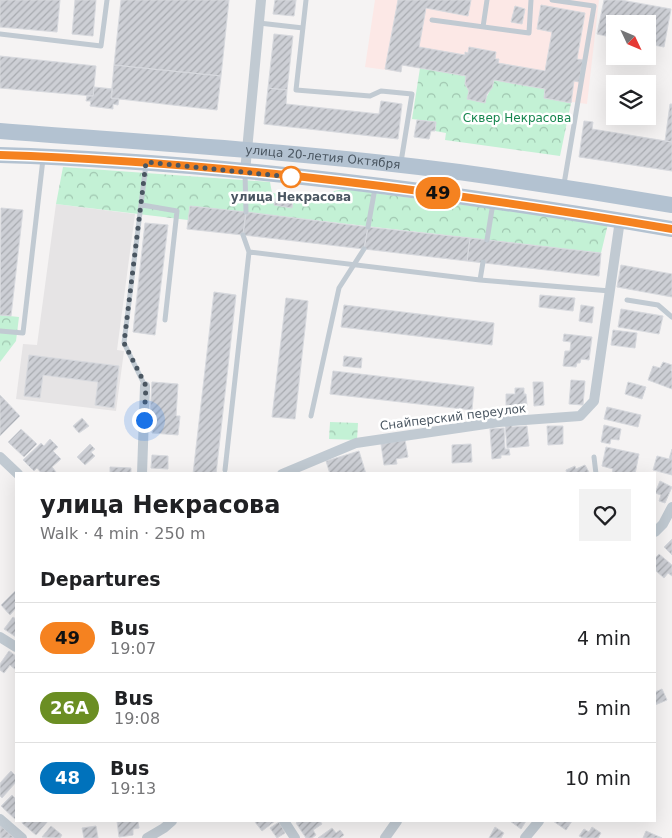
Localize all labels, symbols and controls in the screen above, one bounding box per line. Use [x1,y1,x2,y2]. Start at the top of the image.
north arrow [606,15,656,65]
map controls [606,15,656,125]
button: layers [606,75,656,125]
park label: Сквер Некрасова [463,111,571,125]
street label: улица 20-летия Октября [245,143,401,172]
marker: улица Некрасова [280,166,302,188]
line badge: 49 [416,177,460,209]
text: 49 [425,182,451,203]
place label: улица Некрасова [231,190,351,204]
street label: Снайперский переулок [379,401,527,433]
your location [132,408,157,433]
button: heart [579,489,631,541]
text: улица Некрасова [40,491,281,519]
text: Walk · 4 min · 250 m [40,524,205,543]
text: Departures [40,568,161,590]
text: Bus [110,617,149,639]
text: 49 [55,627,80,648]
text: 4 min [577,627,631,649]
text: 19:07 [110,639,156,658]
text: Bus [114,687,153,709]
text: 26А [50,697,89,718]
text: 5 min [577,697,631,719]
text: 19:08 [114,709,160,728]
text: Bus [110,757,149,779]
text: 48 [55,767,80,788]
text: 10 min [565,767,631,789]
text: 19:13 [110,779,156,798]

